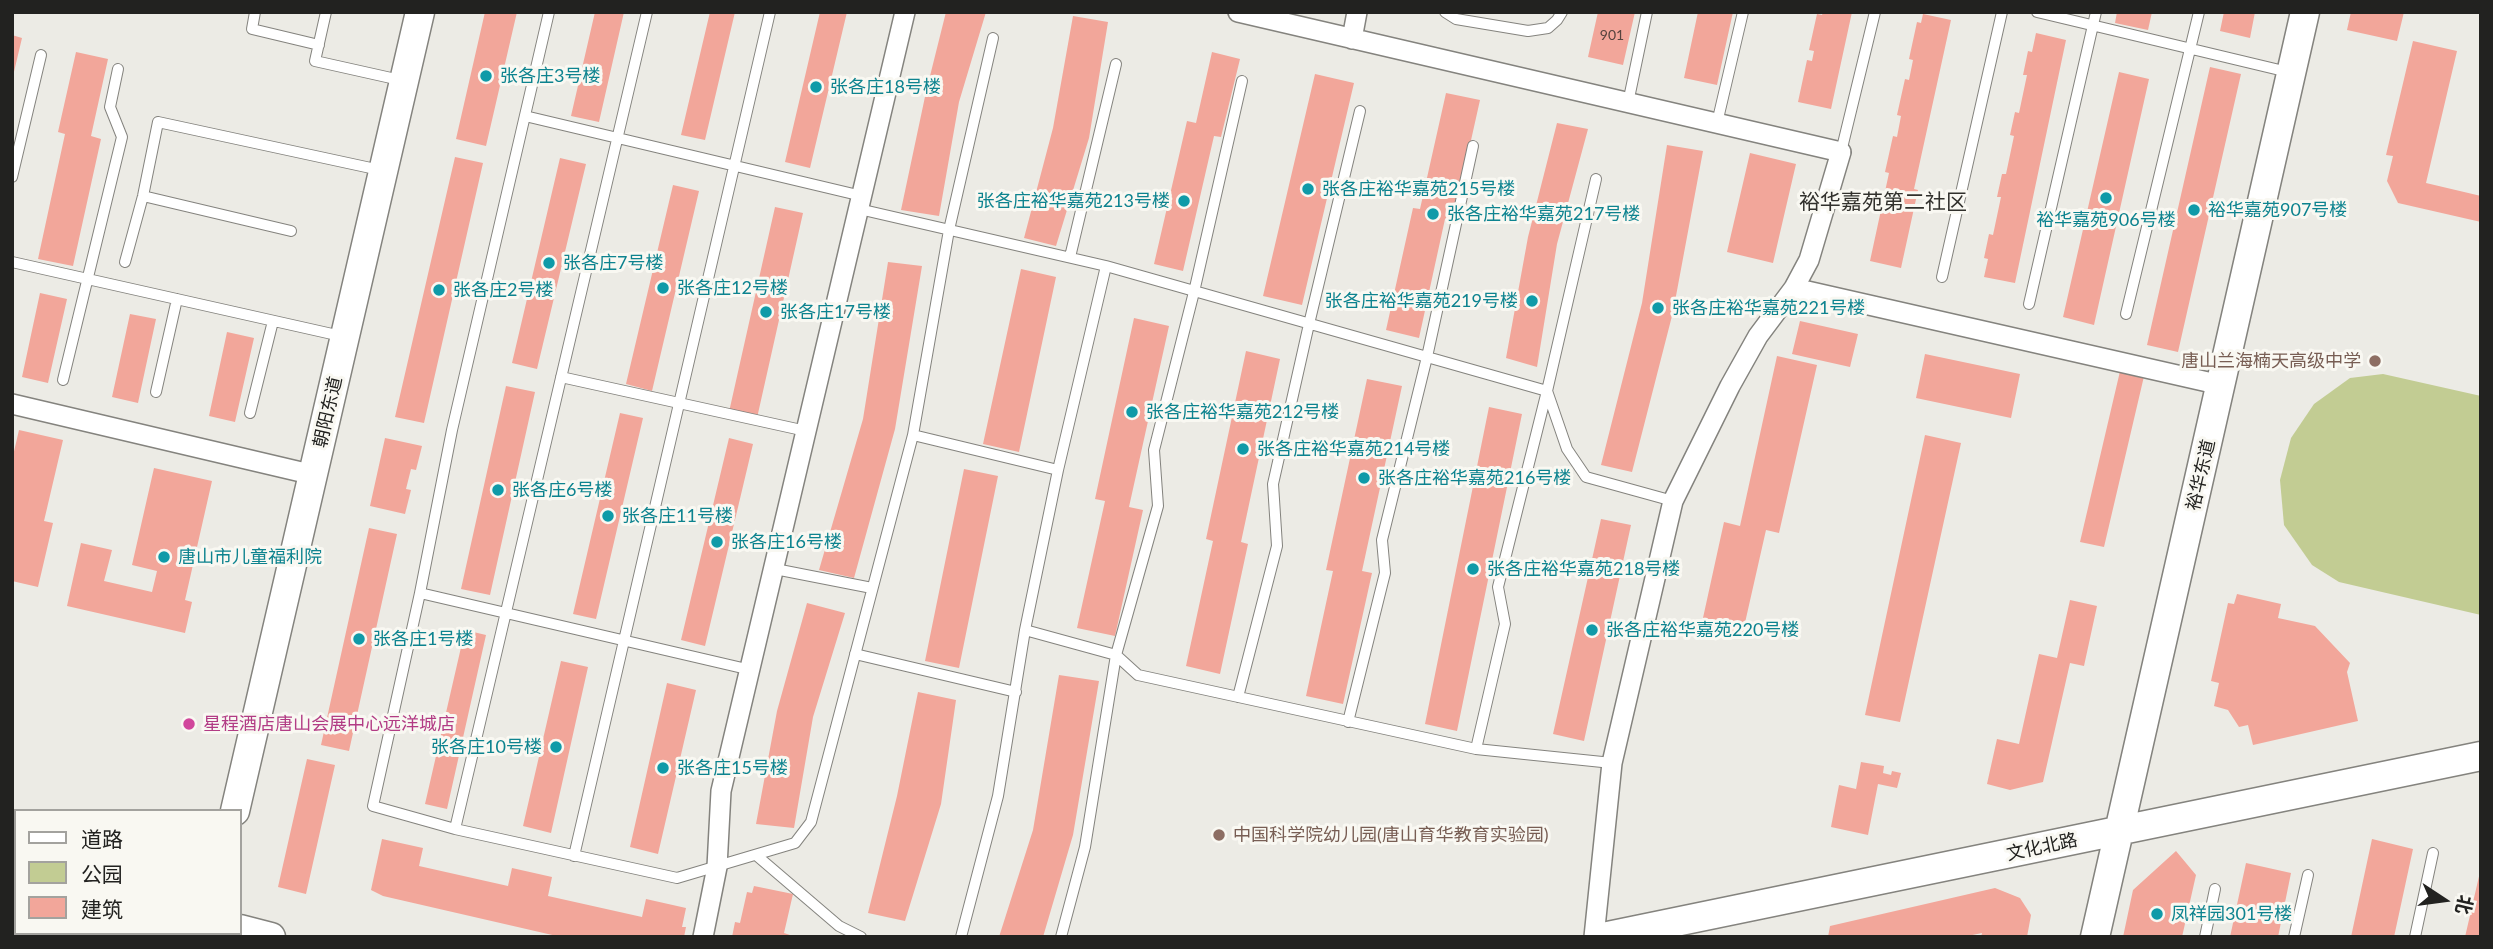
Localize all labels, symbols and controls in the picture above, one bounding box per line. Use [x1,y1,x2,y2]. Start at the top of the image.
house number: 901 [1600,27,1624,43]
place label: 张各庄3号楼 [500,65,600,87]
marker: 张各庄3号楼 [478,68,494,84]
place label: 张各庄18号楼 [830,76,941,98]
marker: 张各庄18号楼 [808,79,824,95]
place label: 张各庄裕华嘉苑215号楼 [1322,178,1515,200]
marker: 张各庄裕华嘉苑215号楼 [1300,181,1316,197]
district label: 裕华嘉苑第二社区 [1799,189,1967,215]
place label: 张各庄裕华嘉苑213号楼 [977,190,1170,212]
marker: 裕华嘉苑906号楼 [2098,190,2114,206]
marker: 张各庄裕华嘉苑213号楼 [1176,193,1192,209]
place label: 裕华嘉苑907号楼 [2208,199,2347,221]
marker: 裕华嘉苑907号楼 [2186,202,2202,218]
place label: 张各庄裕华嘉苑217号楼 [1447,203,1640,225]
marker: 张各庄裕华嘉苑217号楼 [1425,206,1441,222]
place label: 裕华嘉苑906号楼 [2036,209,2176,231]
place label: 张各庄7号楼 [563,252,663,274]
marker: 张各庄7号楼 [541,255,557,271]
place label: 张各庄12号楼 [677,277,788,299]
place label: 张各庄2号楼 [453,279,553,301]
marker: 张各庄12号楼 [655,280,671,296]
marker: 张各庄2号楼 [431,282,447,298]
place label: 张各庄裕华嘉苑219号楼 [1325,290,1518,312]
marker: 张各庄裕华嘉苑219号楼 [1524,293,1540,309]
place label: 张各庄裕华嘉苑221号楼 [1672,297,1865,319]
marker: 张各庄裕华嘉苑221号楼 [1650,300,1666,316]
place label: 张各庄17号楼 [780,301,891,323]
marker: 张各庄17号楼 [758,304,774,320]
place label: 唐山兰海楠天高级中学 [2181,350,2361,372]
marker: 唐山兰海楠天高级中学 [2367,353,2383,369]
street label: 朝阳东道 [309,374,347,450]
place label: 张各庄裕华嘉苑212号楼 [1146,401,1339,423]
marker: 张各庄裕华嘉苑212号楼 [1124,404,1140,420]
street label: 裕华东道 [2182,437,2220,513]
place label: 张各庄裕华嘉苑214号楼 [1257,438,1450,460]
marker: 张各庄裕华嘉苑214号楼 [1235,441,1251,457]
place label: 张各庄裕华嘉苑216号楼 [1378,467,1571,489]
marker: 张各庄裕华嘉苑216号楼 [1356,470,1372,486]
place label: 张各庄6号楼 [512,479,612,501]
marker: 张各庄6号楼 [490,482,506,498]
place label: 张各庄11号楼 [622,505,733,527]
marker: 张各庄11号楼 [600,508,616,524]
place label: 张各庄16号楼 [731,531,842,553]
marker: 张各庄16号楼 [709,534,725,550]
place label: 唐山市儿童福利院 [178,546,322,568]
marker: 唐山市儿童福利院 [156,549,172,565]
place label: 张各庄裕华嘉苑218号楼 [1487,558,1680,580]
marker: 张各庄裕华嘉苑218号楼 [1465,561,1481,577]
place label: 张各庄裕华嘉苑220号楼 [1606,619,1799,641]
marker: 张各庄裕华嘉苑220号楼 [1584,622,1600,638]
place label: 张各庄1号楼 [373,628,473,650]
marker: 张各庄1号楼 [351,631,367,647]
place label: 星程酒店唐山会展中心远洋城店 [203,713,455,735]
marker: 星程酒店唐山会展中心远洋城店 [181,716,197,732]
place label: 张各庄10号楼 [431,736,542,758]
marker: 张各庄10号楼 [548,739,564,755]
place label: 张各庄15号楼 [677,757,788,779]
marker: 张各庄15号楼 [655,760,671,776]
legend [14,809,242,935]
place label: 中国科学院幼儿园(唐山育华教育实验园) [1233,824,1549,846]
text: 道路 [81,826,123,851]
marker: 中国科学院幼儿园(唐山育华教育实验园) [1211,827,1227,843]
street label: 文化北路 [2005,829,2079,865]
text: 公园 [81,861,123,886]
north arrow [2409,865,2479,935]
text: 北 [2452,893,2478,917]
text: 建筑 [81,896,123,921]
place label: 凤祥园301号楼 [2171,903,2292,925]
marker: 凤祥园301号楼 [2149,906,2165,922]

